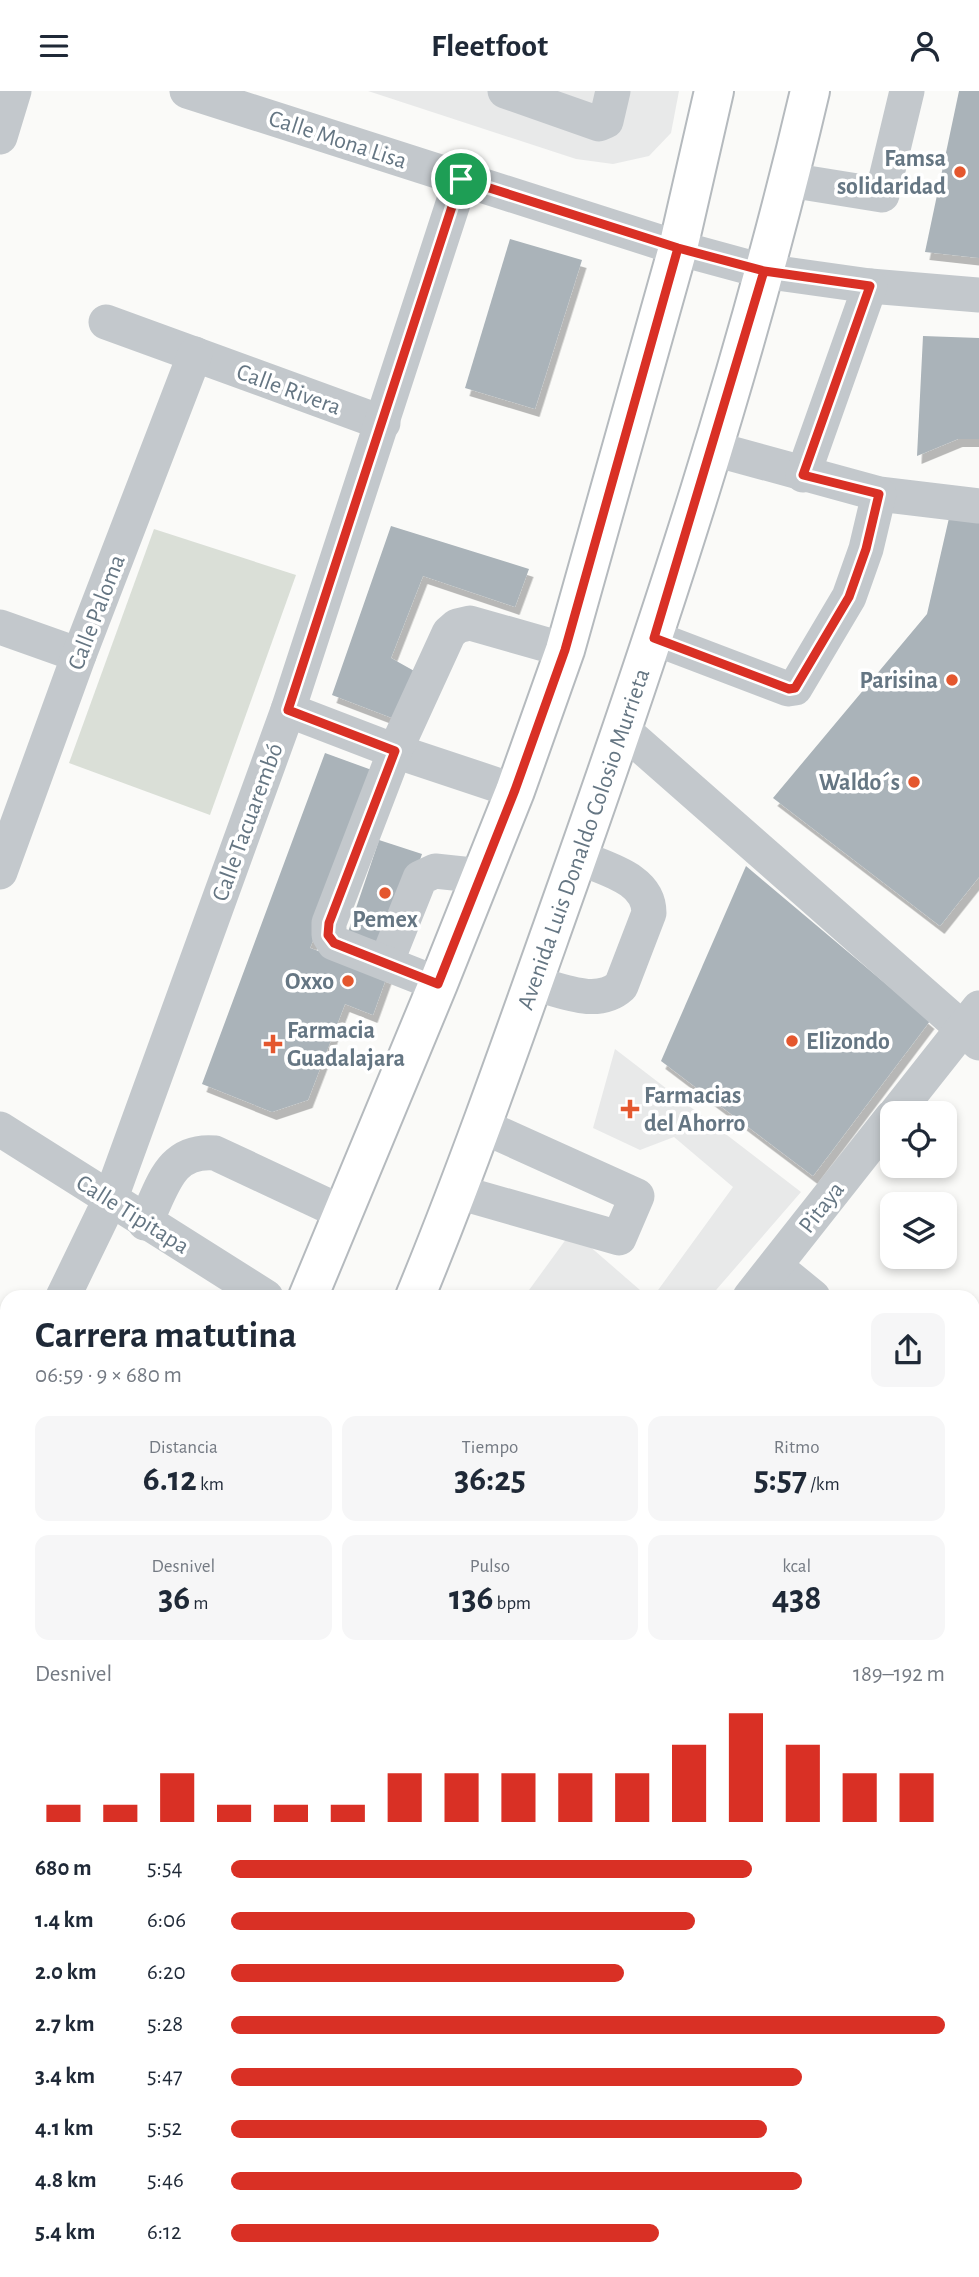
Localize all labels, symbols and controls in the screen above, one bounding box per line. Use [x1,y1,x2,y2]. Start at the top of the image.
icon: menu [35,27,73,65]
icon: person [906,27,944,65]
text: Fleetfoot [431,30,548,62]
street label: Calle Mona Lisa [266,106,410,174]
place label: Famsa solidaridad [837,147,946,199]
pin [431,149,491,209]
icon: arrive [442,160,480,198]
marker: Famsa solidaridad [952,164,968,180]
street label: Calle Rivera [233,360,344,420]
street label: Calle Paloma [64,552,130,673]
street label: Avenida Luis Donaldo Colosio Murrieta [514,666,654,1013]
place label: Parisina [860,669,938,693]
marker: Parisina [944,672,960,688]
street label: Calle Tacuarembó [208,740,288,905]
place label: Waldo´s [819,771,900,795]
marker: Waldo´s [906,774,922,790]
marker: Pemex [377,885,393,901]
place label: Pemex [352,908,418,932]
place label: Oxxo [285,970,334,994]
marker: Oxxo [340,973,356,989]
place label: Farmacia Guadalajara [287,1019,405,1071]
place label: Elizondo [806,1030,890,1054]
marker: Elizondo [784,1033,800,1049]
marker: Farmacia Guadalajara [265,1036,281,1052]
place label: Farmacias del Ahorro [644,1084,746,1136]
marker: Farmacias del Ahorro [622,1101,638,1117]
map controls [880,1101,957,1269]
button: locate [880,1101,957,1178]
street label: Calle Tipitapa [72,1171,193,1259]
street label: Pitaya [795,1178,849,1238]
button: layers [880,1192,957,1269]
button: share [871,1313,945,1387]
text: Carrera matutina [35,1317,297,1355]
text: 06:59 · 9 × 680 m [35,1364,182,1387]
text: Distancia [149,1438,218,1457]
text: Tiempo [462,1438,518,1457]
text: Ritmo [774,1438,820,1457]
text: 6.12 [143,1462,197,1497]
text: 36:25 [454,1462,526,1497]
text: 5:57 [754,1462,807,1497]
text: km [197,1475,224,1494]
text: /km [807,1475,840,1494]
text: Desnivel [151,1557,215,1576]
text: Pulso [470,1557,510,1576]
text: kcal [782,1557,811,1576]
text: 36 [158,1581,190,1616]
text: 136 [449,1581,493,1616]
text: 438 [772,1581,822,1616]
text: m [190,1594,209,1613]
text: bpm [493,1594,531,1613]
text: Desnivel [35,1663,112,1686]
text: 189–192 m [853,1663,945,1686]
text: 680 m [35,1857,91,1880]
text: 5:54 [147,1857,183,1880]
text: 1.4 km [35,1909,94,1932]
text: 6:06 [147,1909,186,1932]
text: 2.0 km [35,1961,97,1984]
text: 6:20 [147,1961,186,1984]
text: 2.7 km [35,2013,94,2036]
text: 5:28 [147,2013,183,2036]
text: 3.4 km [35,2065,95,2088]
text: 5:47 [147,2065,183,2088]
text: 4.1 km [35,2117,94,2140]
text: 5:52 [147,2117,182,2140]
text: 4.8 km [35,2169,97,2192]
text: 5:46 [147,2169,184,2192]
text: 5.4 km [35,2221,95,2244]
text: 6:12 [147,2221,181,2244]

